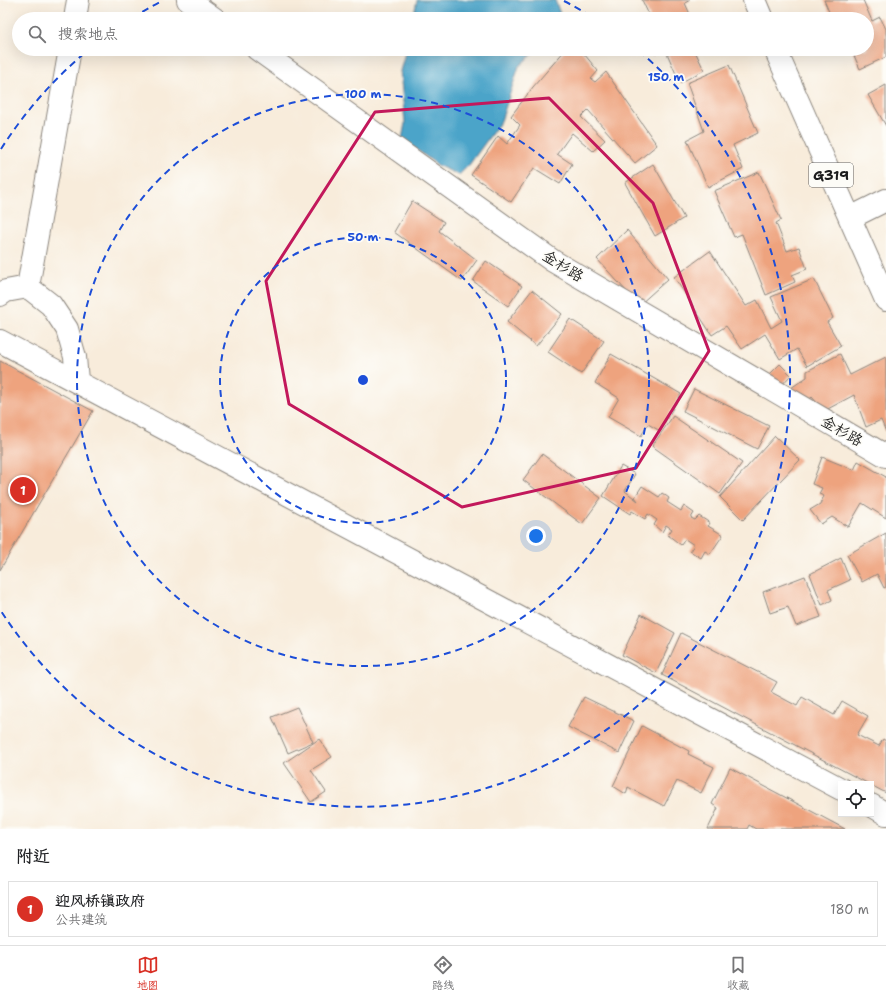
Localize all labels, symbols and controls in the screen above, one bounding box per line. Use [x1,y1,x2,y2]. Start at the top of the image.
search box [12,12,874,56]
icon: search [26,23,48,45]
text: 搜索地点 [58,24,118,44]
text: 150 m [648,69,684,85]
text: 100 m [345,86,382,102]
road number: G319 [809,163,853,187]
text: 50 m [348,229,379,245]
street label: 金杉路 [539,246,587,286]
centre of rings [356,373,370,387]
street label: 金杉路 [818,411,866,451]
pin: 1 [10,475,36,505]
your location [526,526,546,546]
map controls [838,781,874,817]
button: locate [838,781,874,817]
text: 附近 [16,845,50,867]
text: 迎风桥镇政府 [55,891,145,911]
text: 1 [27,901,33,918]
text: 180 m [830,901,869,918]
text: 公共建筑 [55,911,107,928]
tab: 地图 [137,954,159,993]
tab: 路线 [432,954,454,993]
tab: 收藏 [727,954,749,993]

